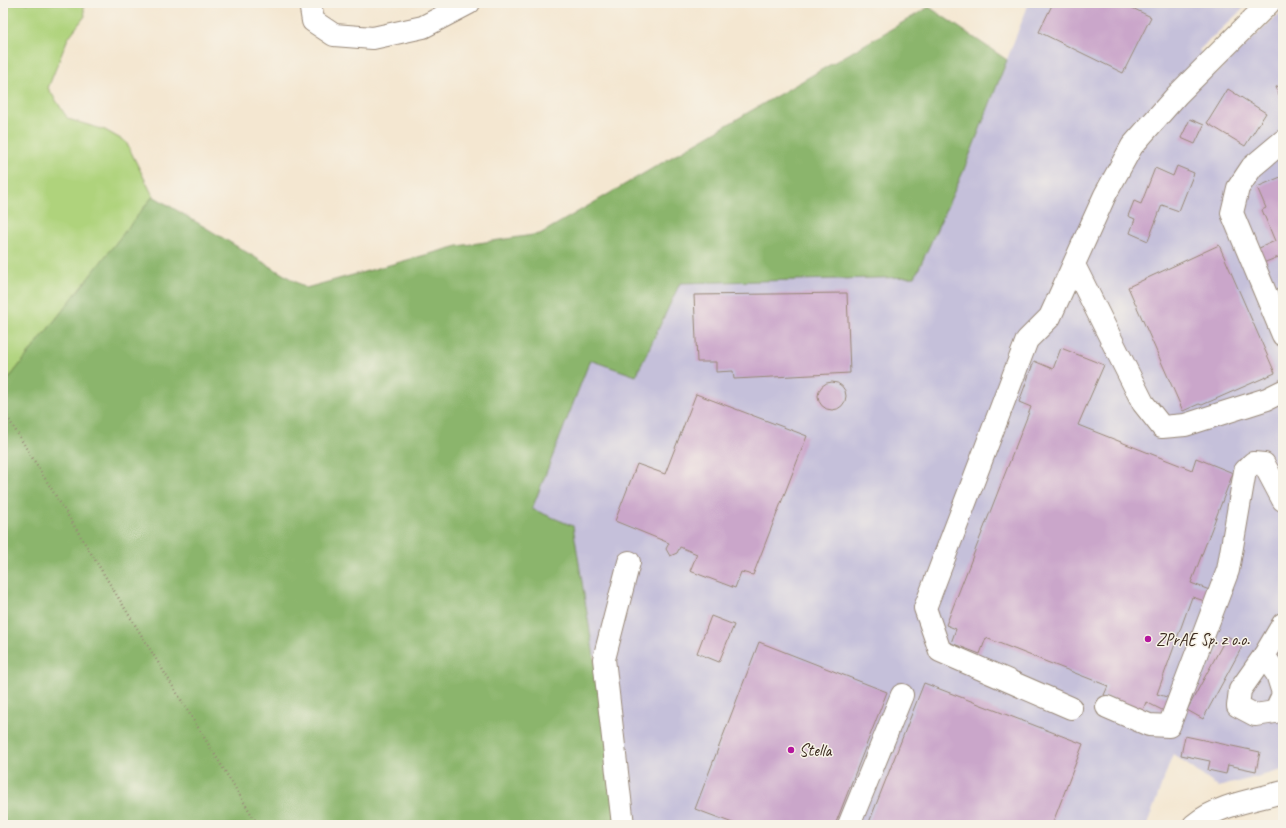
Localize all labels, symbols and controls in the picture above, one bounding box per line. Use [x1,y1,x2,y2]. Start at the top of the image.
place label: ZPrAE Sp. z o.o. [1156,629,1250,650]
marker: ZPrAE Sp. z o.o. [1143,634,1153,644]
place label: Stella [799,740,832,761]
marker: Stella [786,745,796,755]

